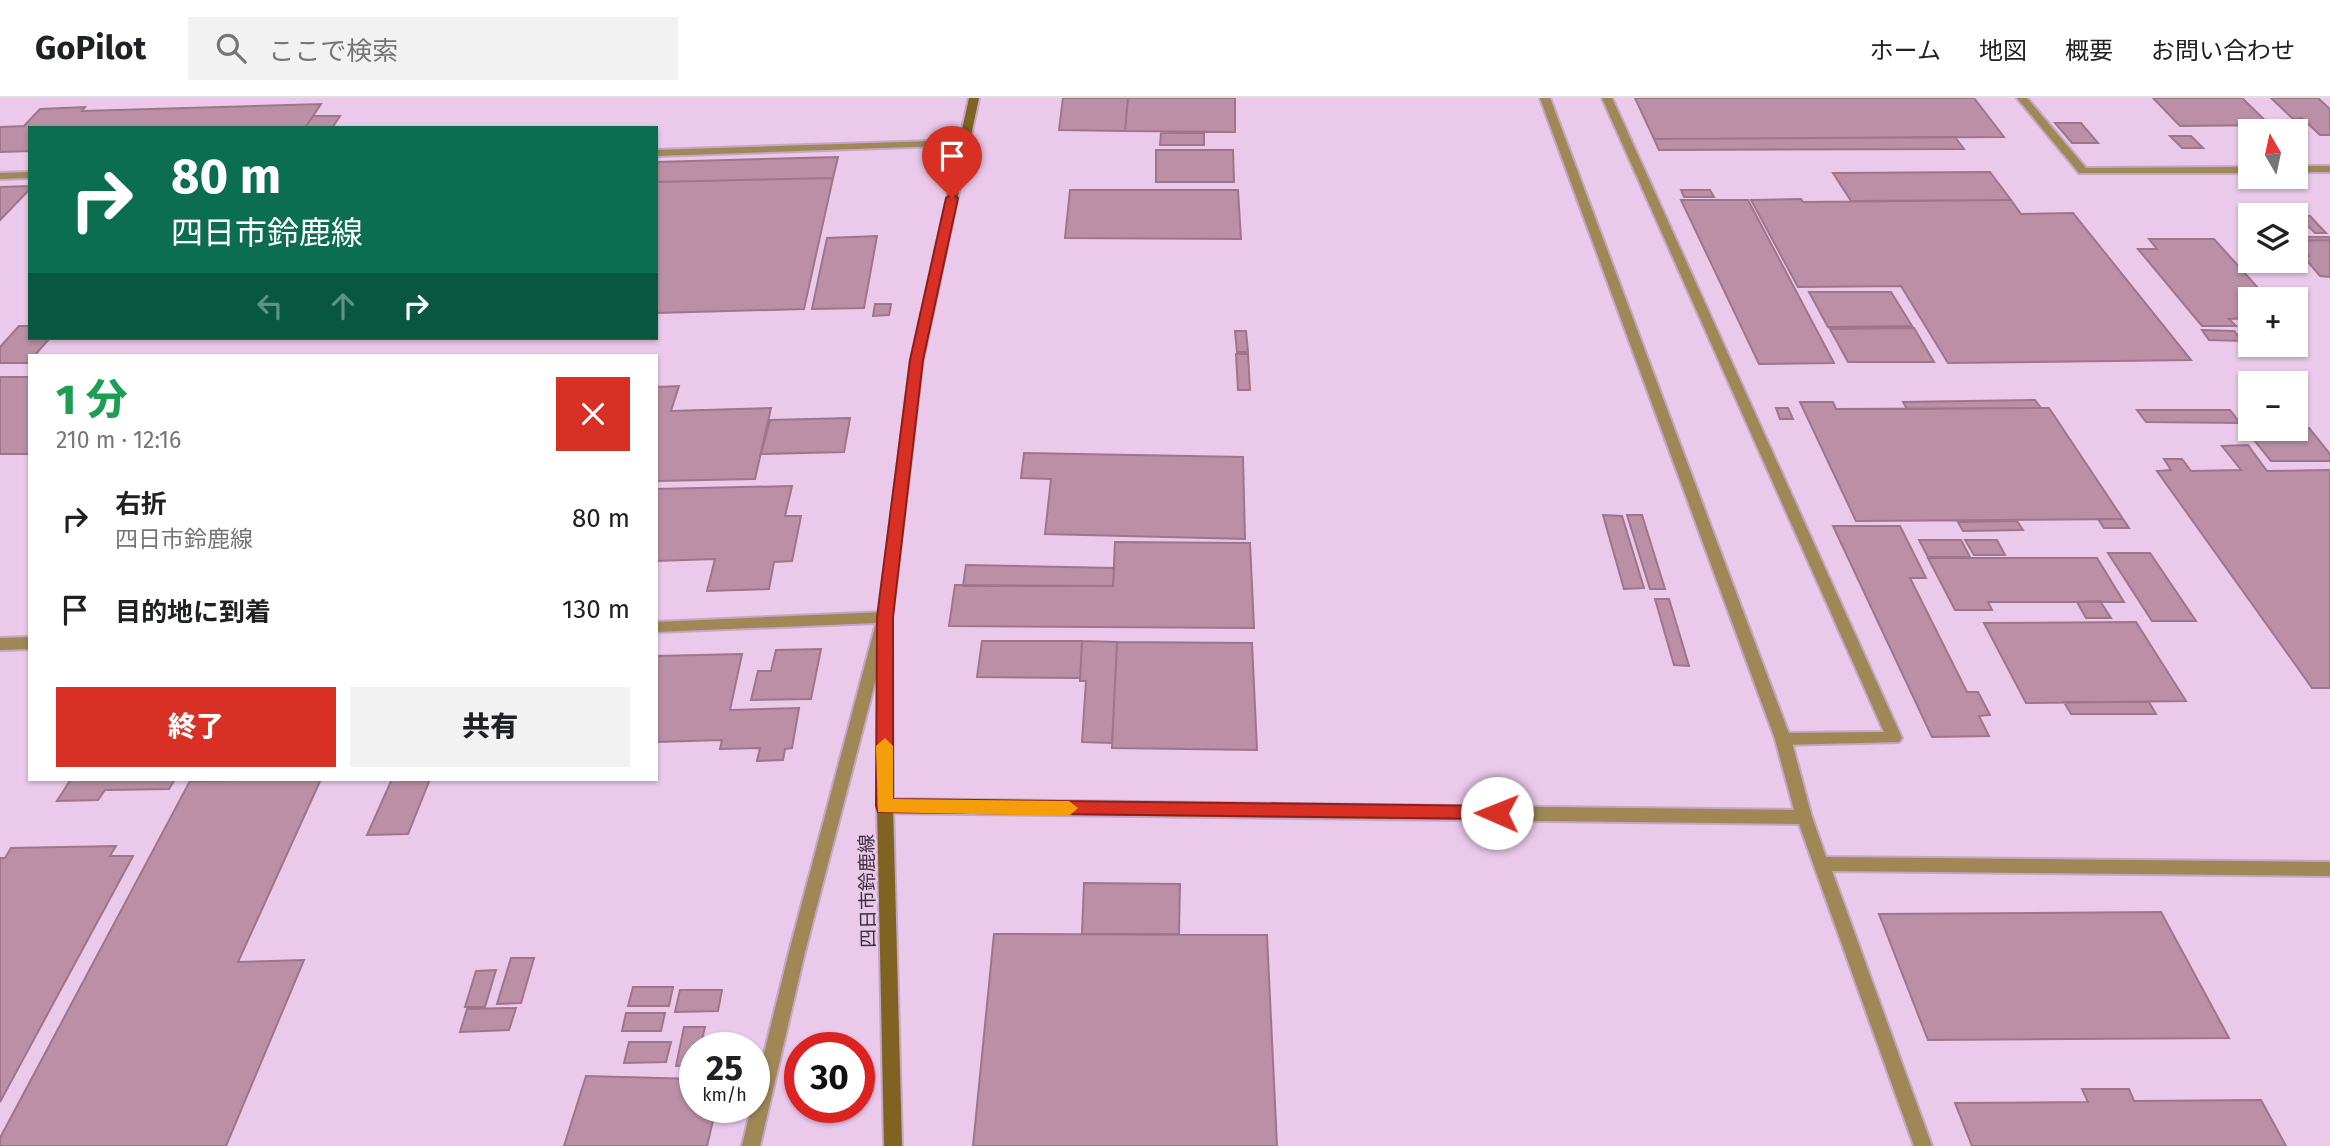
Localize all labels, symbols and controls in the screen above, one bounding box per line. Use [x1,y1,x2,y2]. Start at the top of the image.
search box [188,17,678,80]
text: GoPilot [35,28,146,68]
icon: search [212,29,250,67]
text: ここで検索 [268,36,398,67]
text: ホーム [1870,37,1941,65]
text: 地図 [1979,37,2027,65]
text: 概要 [2065,37,2113,65]
text: お問い合わせ [2151,37,2295,65]
north arrow [2238,119,2308,189]
map controls [2238,119,2308,441]
pin [922,126,982,198]
icon: arrive [933,137,971,175]
text: 80 m [171,147,281,206]
icon: right [56,154,147,245]
button: layers [2238,203,2308,273]
text: 四日市鈴鹿線 [171,214,363,252]
icon: left [251,287,289,325]
icon: ahead [324,287,362,325]
icon: right [397,287,435,325]
button: + [2238,287,2308,357]
button: − [2238,371,2308,441]
text: 1 分 [56,375,127,425]
button: close [556,377,630,451]
text: 210 m · 12:16 [56,426,181,454]
text: 右折 [115,489,167,520]
icon: right [56,500,94,538]
text: 80 m [572,503,630,534]
text: 四日市鈴鹿線 [115,525,253,553]
icon: arrive [56,591,94,629]
text: 130 m [562,594,630,625]
text: 目的地に到着 [115,597,271,628]
button: 終了 [56,687,336,767]
button: 共有 [350,687,630,767]
position arrow [1460,776,1534,850]
street label: 四日市鈴鹿線 [855,834,880,948]
speed limit sign: 30 [784,1032,875,1123]
text: 25 [706,1047,743,1089]
text: km/h [702,1084,747,1106]

